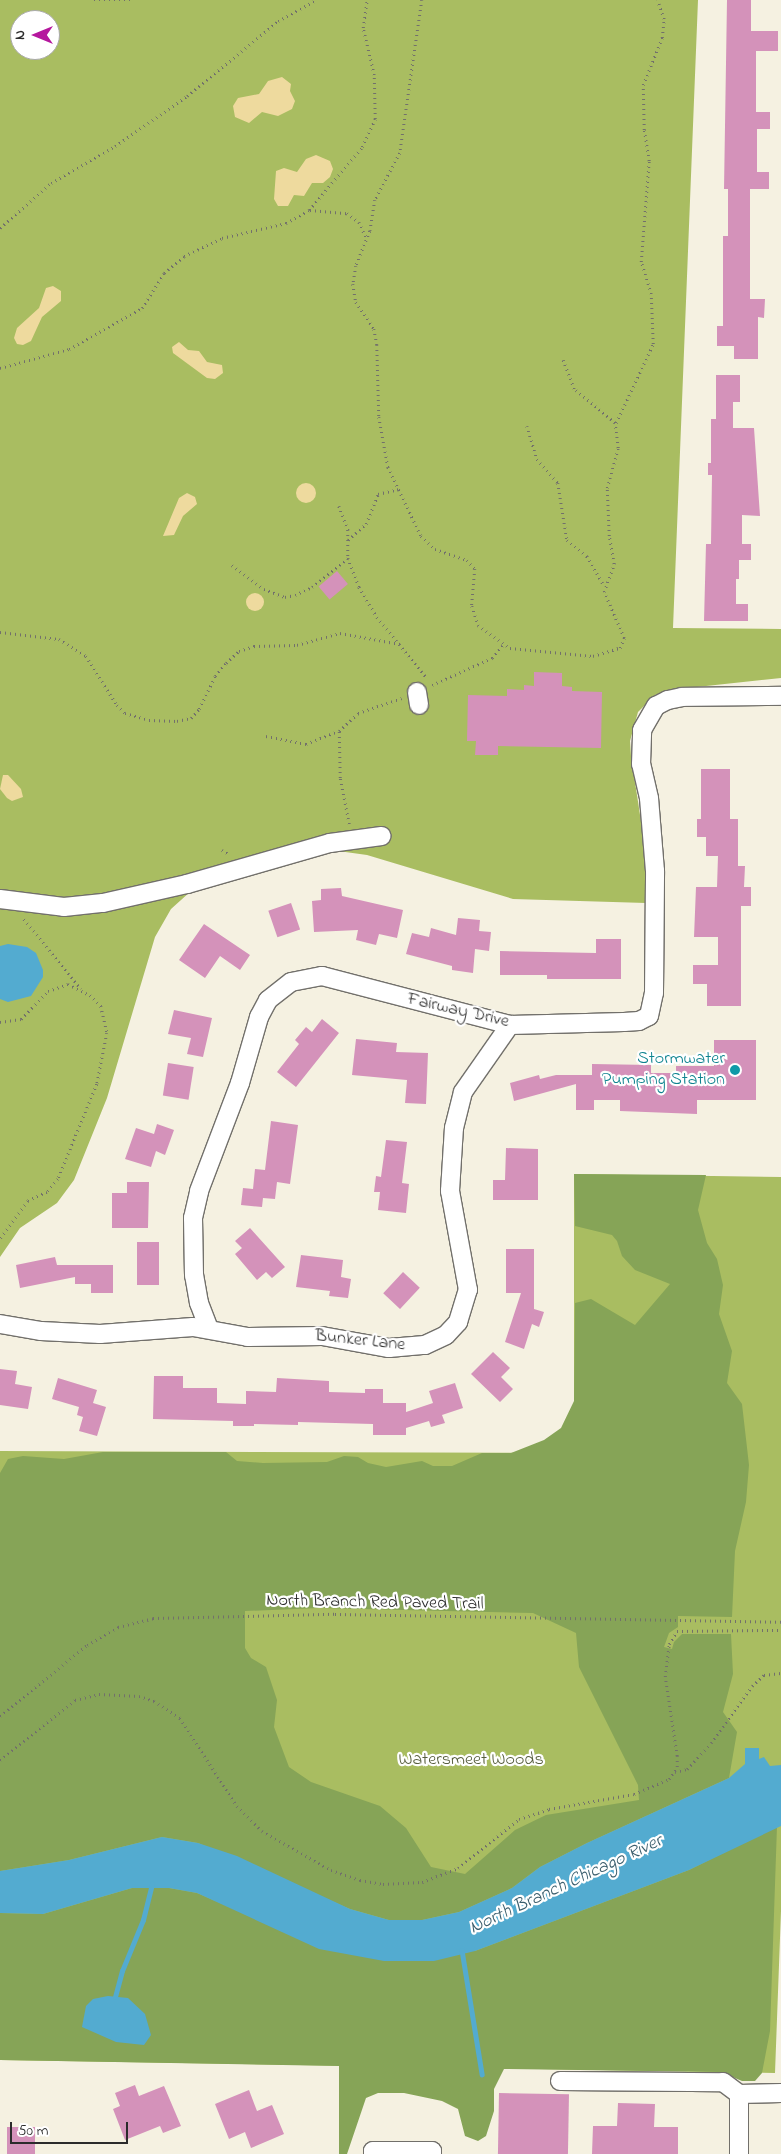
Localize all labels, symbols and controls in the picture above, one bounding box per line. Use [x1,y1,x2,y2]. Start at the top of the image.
north arrow [10,10,60,60]
text: N [10,30,31,40]
street label: Fairway Drive [405,989,511,1033]
place label: Stormwater Pumping Station [602,1049,725,1092]
marker: Stormwater Pumping Station [729,1064,741,1076]
street label: Bunker Lane [314,1326,406,1356]
street label: North Branch Red Paved Trail [266,1590,484,1616]
park label: Watersmeet Woods [398,1749,544,1771]
water label: North Branch Chicago River [466,1830,666,1940]
scale bar [12,2112,130,2144]
text: 50 m [18,2120,48,2142]

